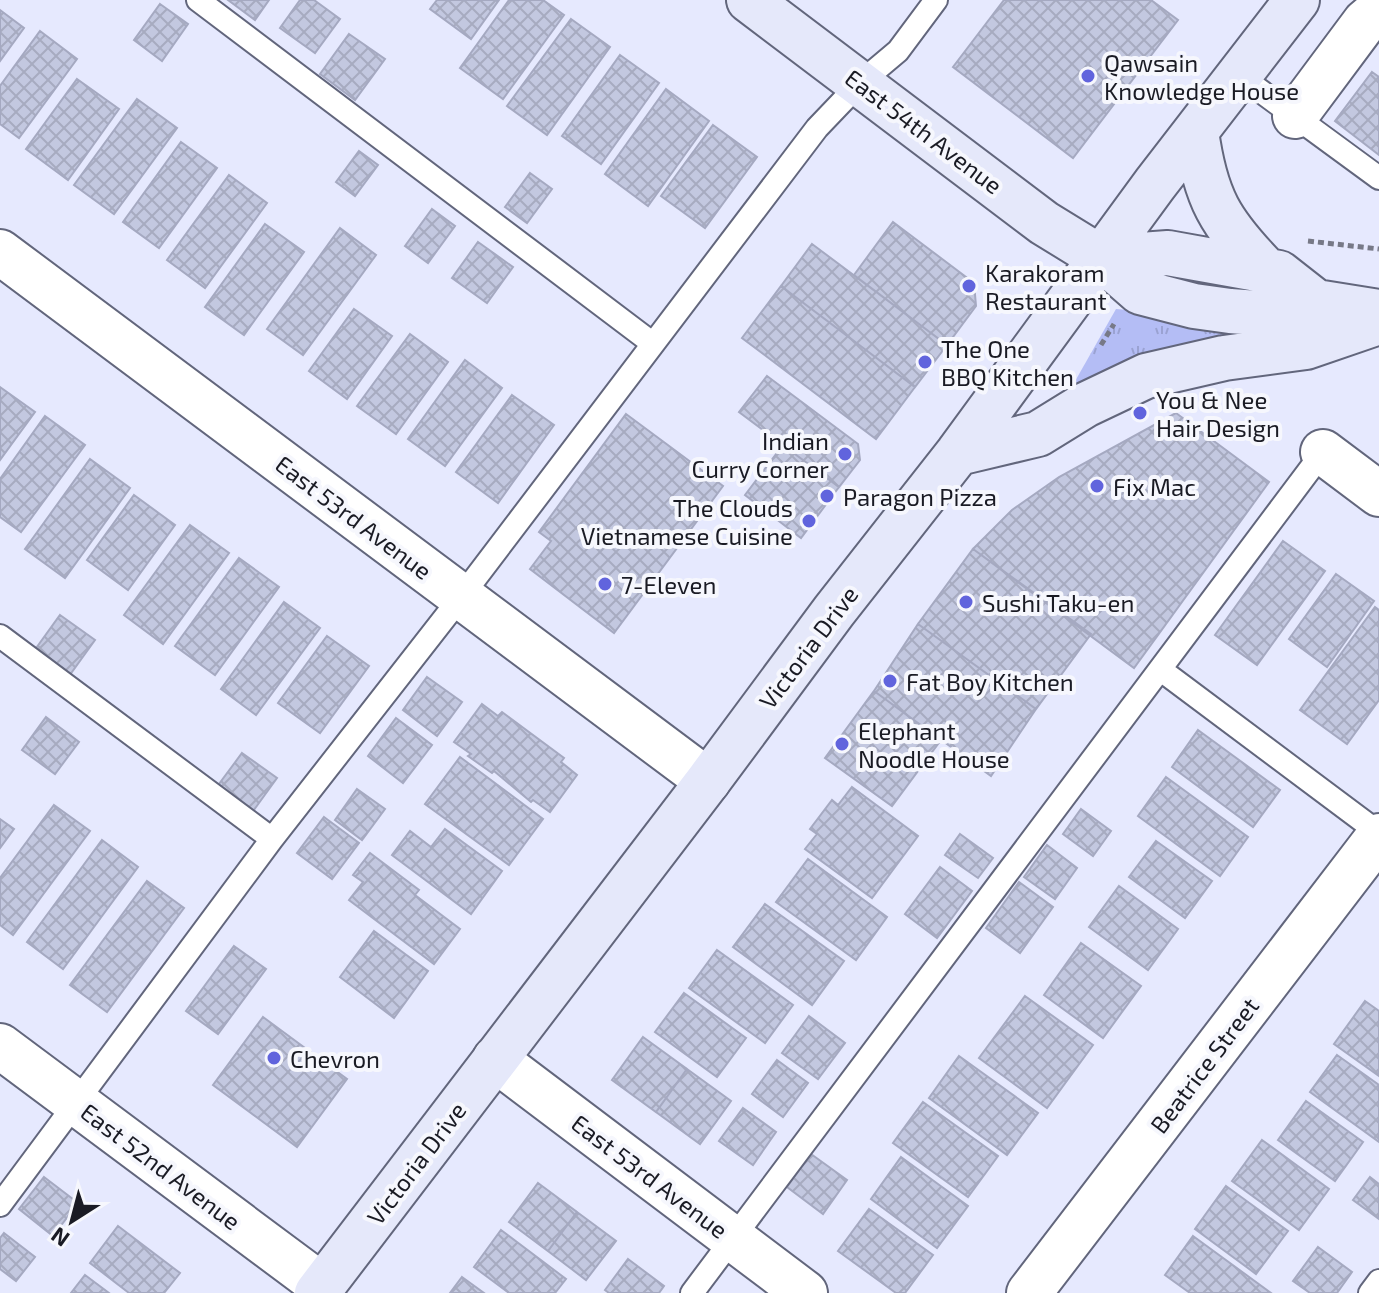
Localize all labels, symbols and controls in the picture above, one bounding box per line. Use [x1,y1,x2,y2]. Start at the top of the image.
place label: Qawsain Knowledge House [1104,48,1299,105]
street label: East 54th Avenue [840,62,1008,200]
marker: Qawsain Knowledge House [1079,67,1097,85]
place label: Karakoram Restaurant [985,258,1107,315]
marker: Karakoram Restaurant [960,277,978,295]
place label: The One BBQ Kitchen [941,334,1074,391]
marker: The One BBQ Kitchen [916,353,934,371]
place label: You & Nee Hair Design [1156,385,1280,442]
marker: You & Nee Hair Design [1131,404,1149,422]
place label: Indian Curry Corner [691,426,829,483]
marker: Indian Curry Corner [836,445,854,463]
street label: East 53rd Avenue [270,449,438,585]
place label: Fix Mac [1113,472,1196,501]
marker: Fix Mac [1088,477,1106,495]
place label: Paragon Pizza [843,482,997,511]
marker: Paragon Pizza [818,487,836,505]
place label: The Clouds Vietnamese Cuisine [581,493,793,550]
marker: The Clouds Vietnamese Cuisine [800,512,818,530]
place label: 7-Eleven [621,570,716,599]
marker: 7-Eleven [596,575,614,593]
street label: Victoria Drive [752,580,864,714]
place label: Sushi Taku-en [982,588,1134,617]
marker: Sushi Taku-en [957,593,975,611]
place label: Fat Boy Kitchen [906,667,1074,696]
marker: Fat Boy Kitchen [881,672,899,690]
place label: Elephant Noodle House [858,716,1010,773]
marker: Elephant Noodle House [833,735,851,753]
street label: Beatrice Street [1144,992,1264,1138]
place label: Chevron [290,1044,380,1073]
marker: Chevron [265,1049,283,1067]
street label: East 52nd Avenue [75,1096,247,1236]
street label: Victoria Drive [360,1096,472,1230]
street label: East 53rd Avenue [566,1108,734,1244]
north arrow [32,1181,112,1261]
text: N [46,1223,74,1253]

